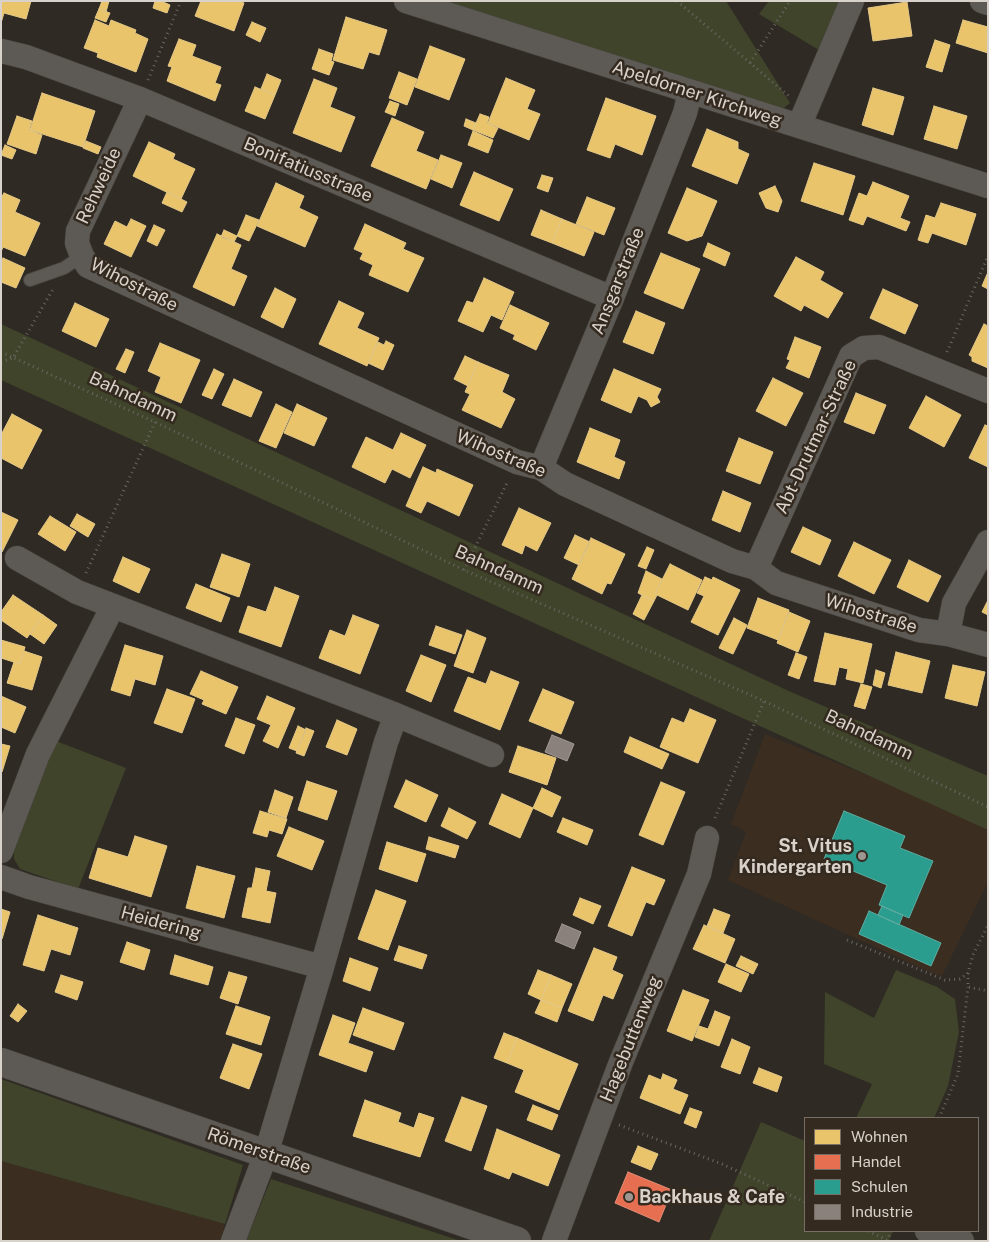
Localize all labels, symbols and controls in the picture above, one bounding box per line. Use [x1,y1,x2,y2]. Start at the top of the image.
street label: Apeldorner Kirchweg [609,56,785,132]
street label: Bonifatiusstraße [240,133,376,207]
street label: Rehweide [72,144,126,228]
street label: Ansgarstraße [587,224,649,338]
street label: Wihostraße [87,254,181,316]
street label: Abt-Drutmar-Straße [771,356,861,518]
street label: Bahndamm [86,367,180,427]
street label: Wihostraße [453,425,549,483]
street label: Bahndamm [451,541,547,599]
street label: Wihostraße [822,590,920,638]
street label: Bahndamm [822,705,916,765]
place label: St. Vitus Kindergarten [738,835,852,878]
marker: St. Vitus Kindergarten [856,850,868,862]
street label: Heidering [118,902,204,944]
street label: Hagebuttenweg [596,973,666,1105]
legend [804,1117,979,1232]
street label: Römerstraße [204,1123,314,1179]
text: Wohnen [851,1128,908,1145]
text: Handel [851,1153,901,1170]
text: Schulen [851,1178,908,1195]
place label: Backhaus & Cafe [639,1186,785,1208]
marker: Backhaus & Cafe [623,1191,635,1203]
text: Industrie [851,1203,913,1220]

